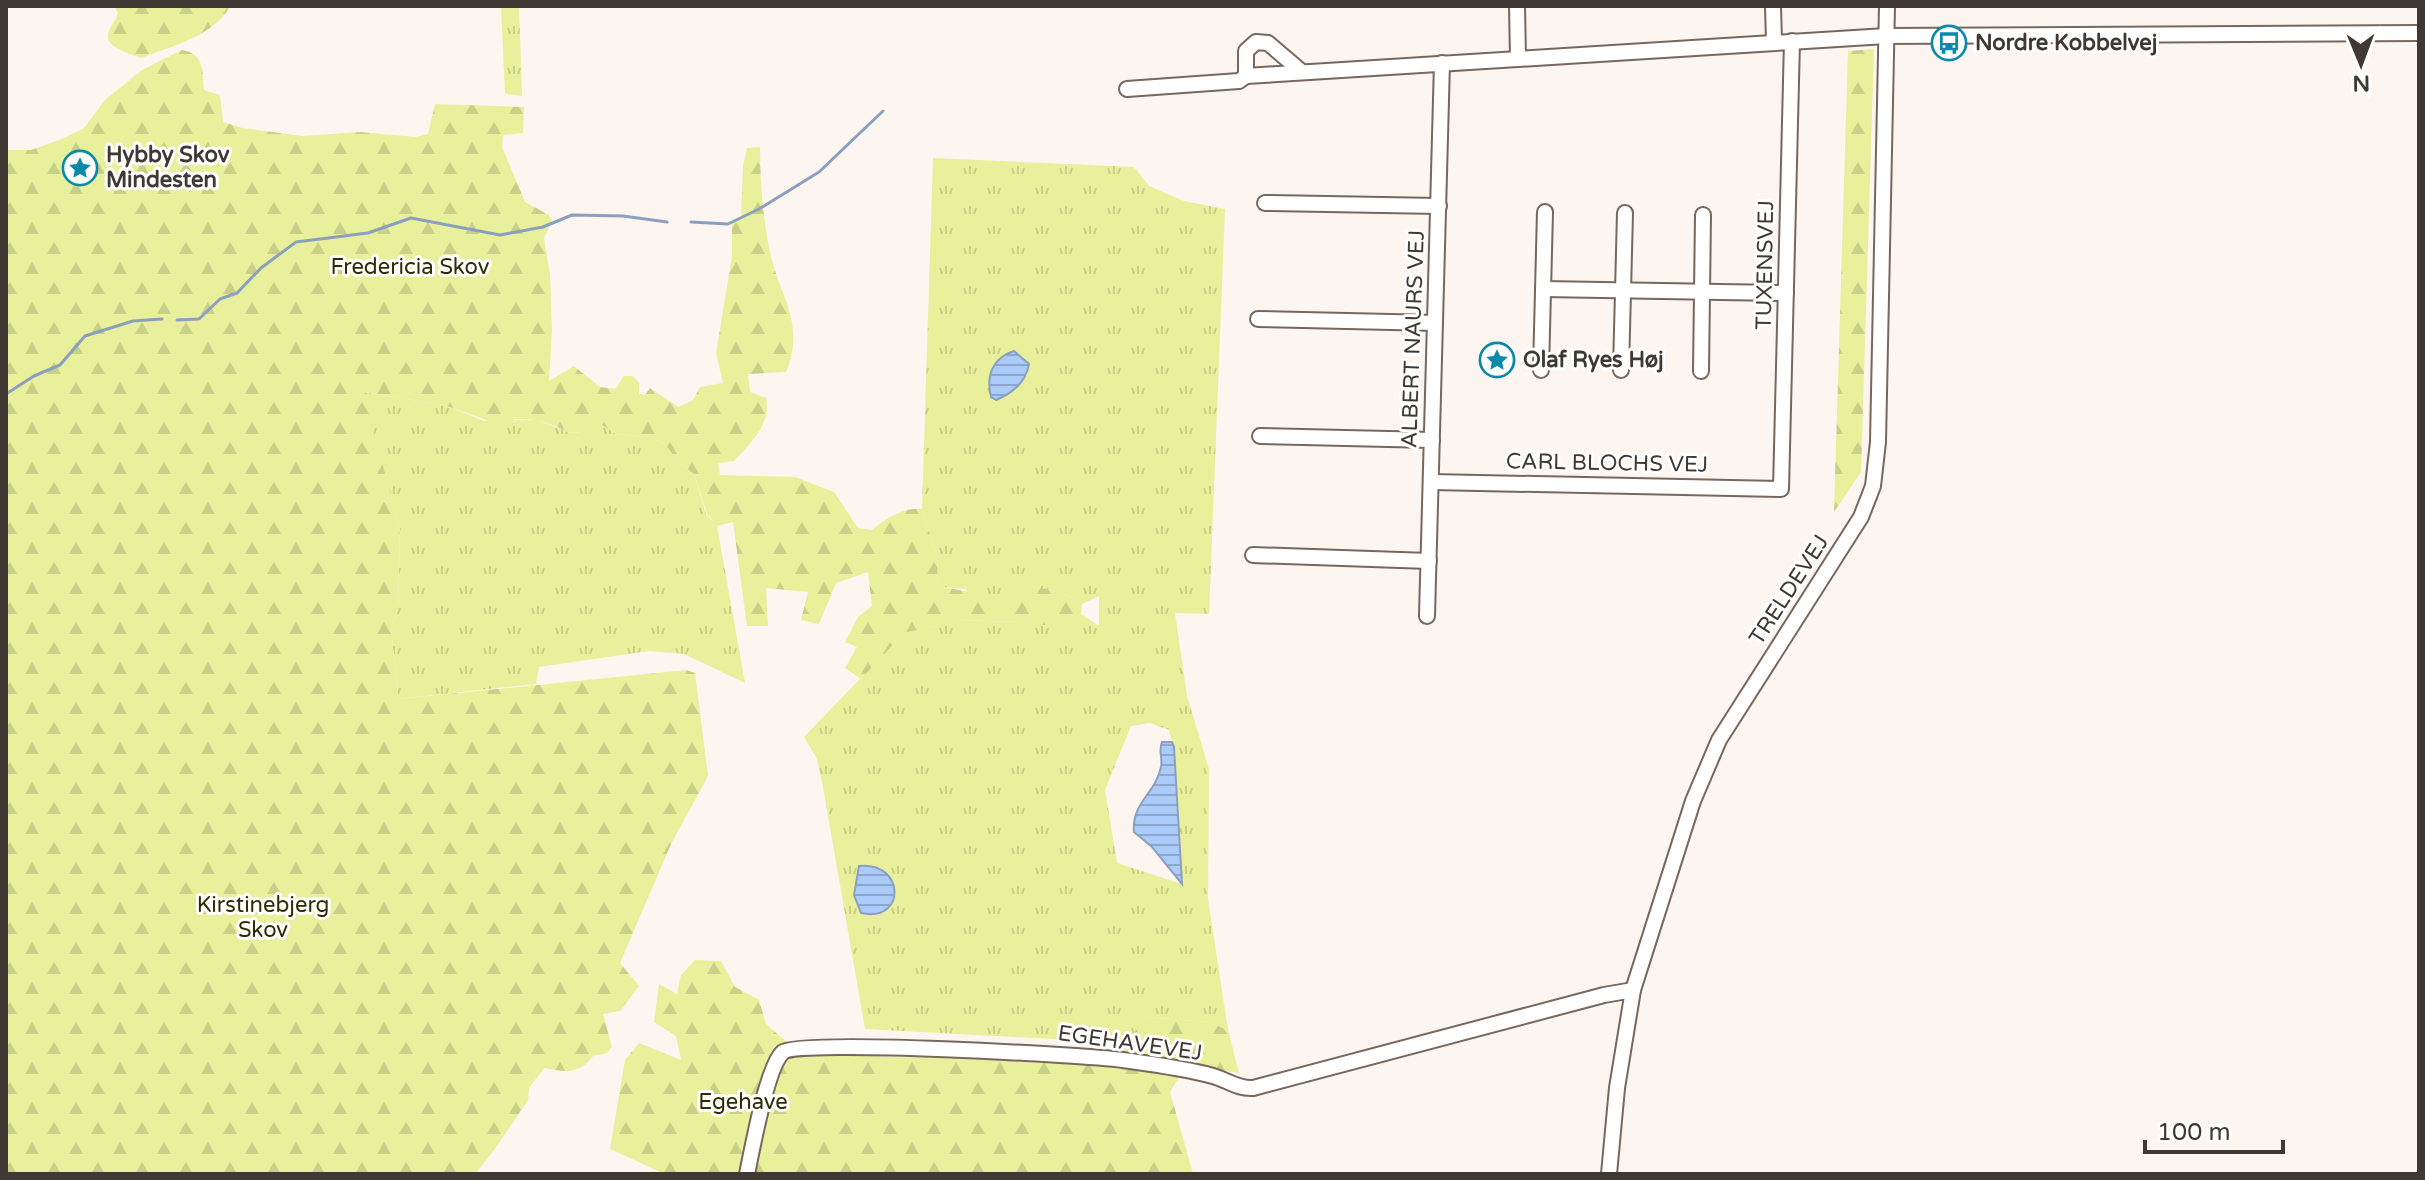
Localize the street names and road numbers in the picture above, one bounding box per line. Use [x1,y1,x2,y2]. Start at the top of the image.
street label: TUXENSVEJ [1751,200,1779,330]
street label: ALBERT NAURS VEJ [1396,230,1430,448]
street label: CARL BLOCHS VEJ [1506,448,1708,478]
street label: TRELDEVEJ [1744,530,1834,650]
street label: EGEHAVEVEJ [1056,1020,1204,1066]

